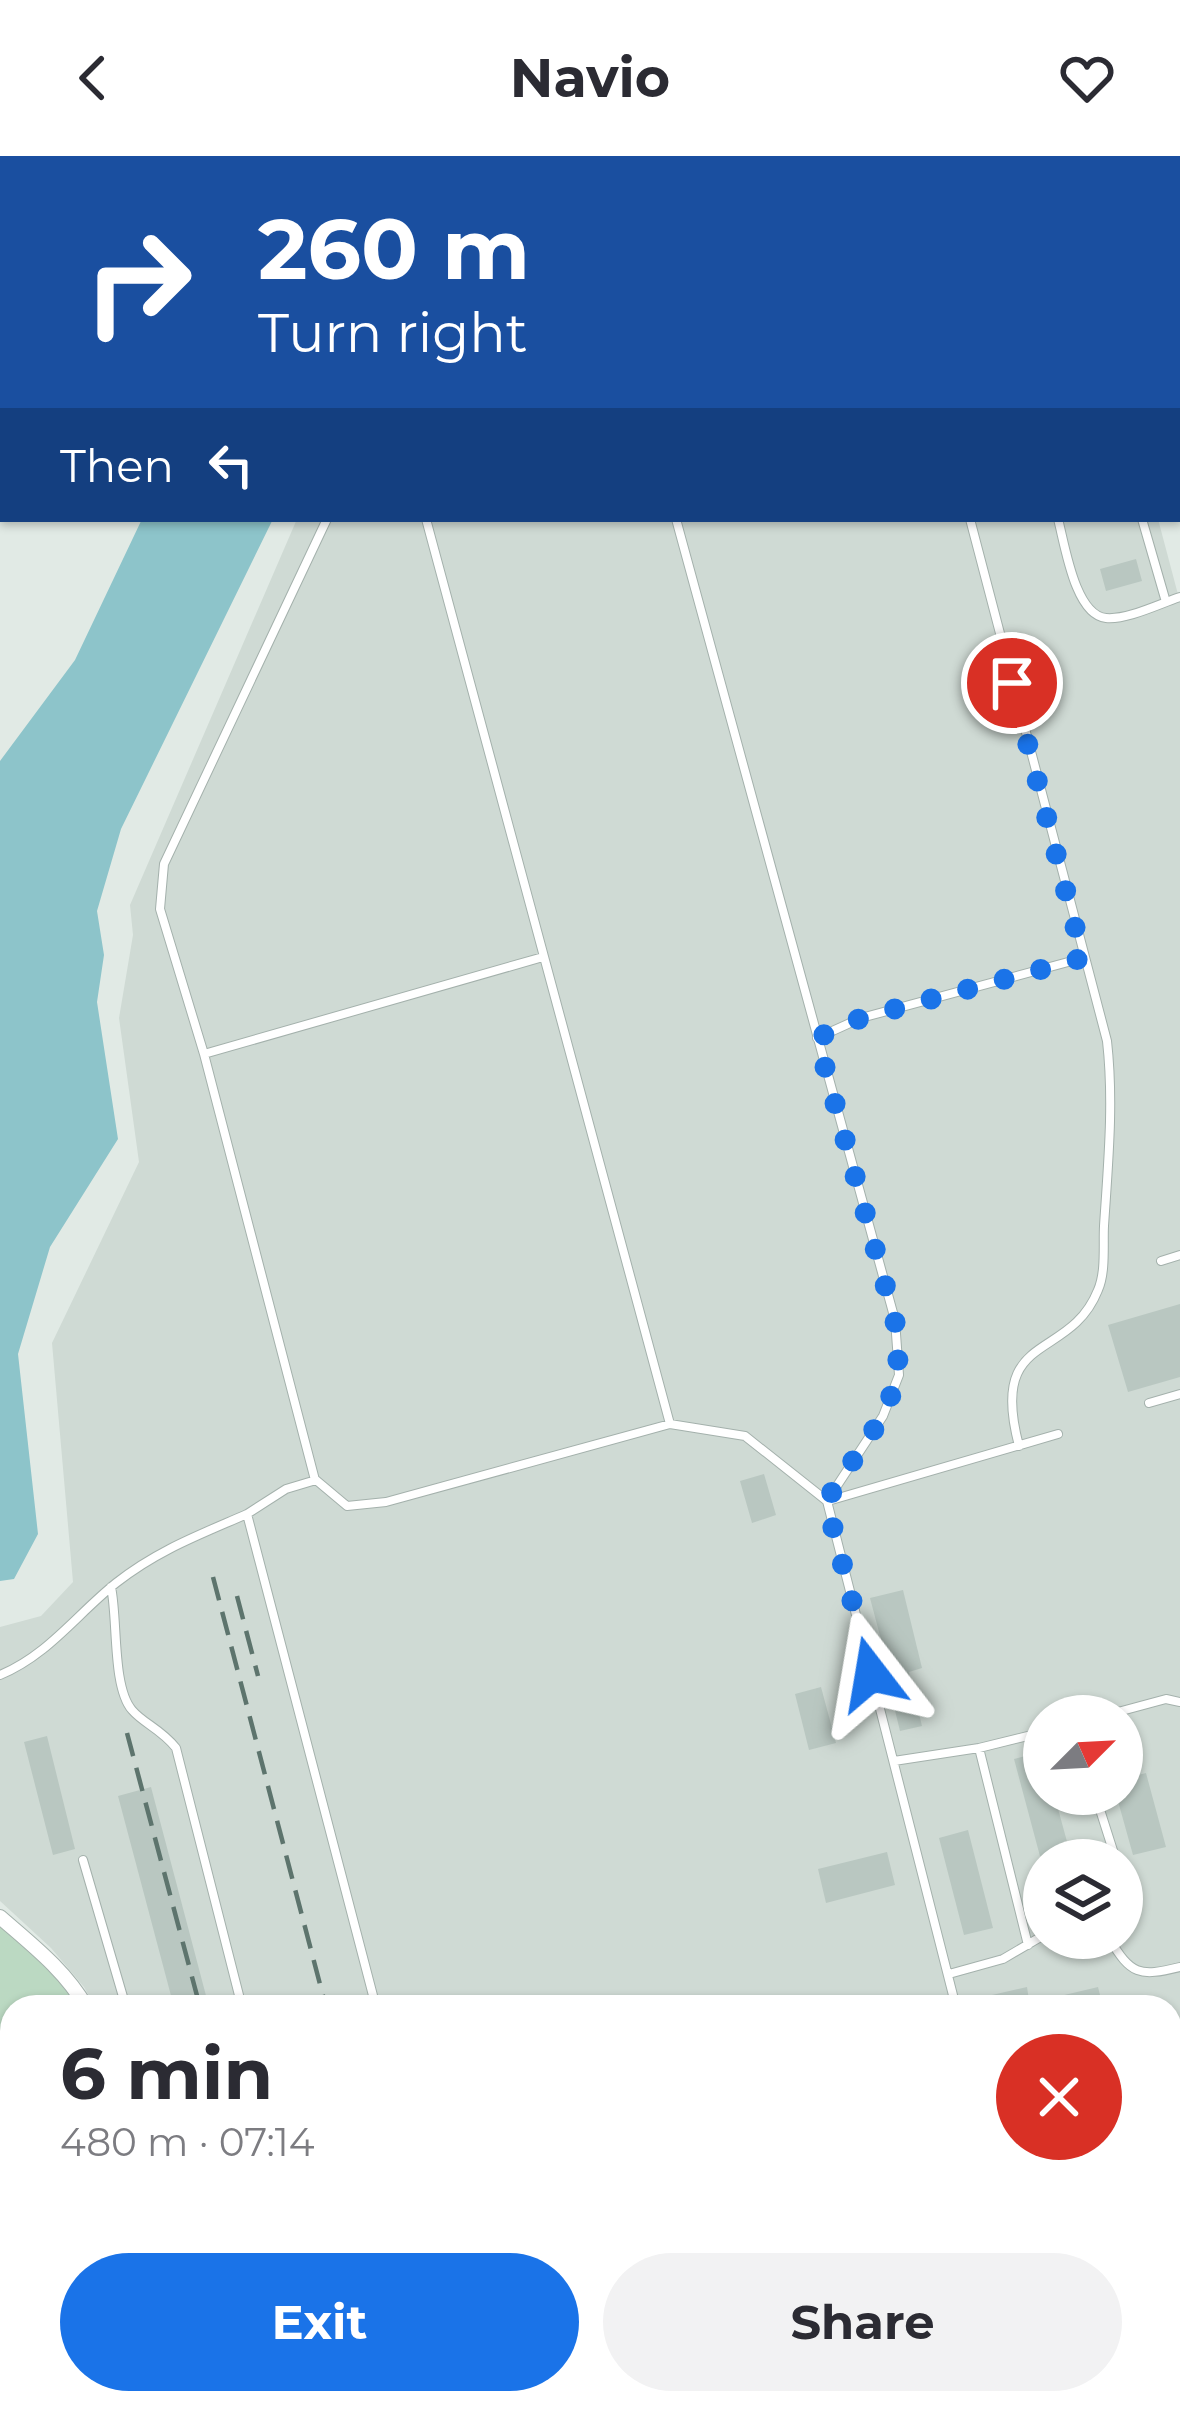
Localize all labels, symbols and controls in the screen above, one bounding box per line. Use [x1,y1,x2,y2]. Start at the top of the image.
icon: back [60,45,126,111]
text: Navio [510,45,670,111]
icon: heart [1054,45,1120,111]
text: 260 m [258,198,530,300]
icon: right [60,204,216,360]
text: Turn right [258,300,528,366]
icon: left [198,432,264,498]
text: Then [60,438,174,493]
pin [961,632,1063,734]
icon: arrive [979,650,1045,716]
position arrow [808,1611,934,1737]
north arrow [1023,1695,1143,1815]
map controls [1023,1695,1143,1959]
button: layers [1023,1839,1143,1959]
text: 6 min [60,2029,273,2117]
button: close [996,2034,1122,2160]
text: 480 m · 07:14 [60,2118,315,2166]
button: Exit [60,2253,579,2391]
button: Share [603,2253,1122,2391]

